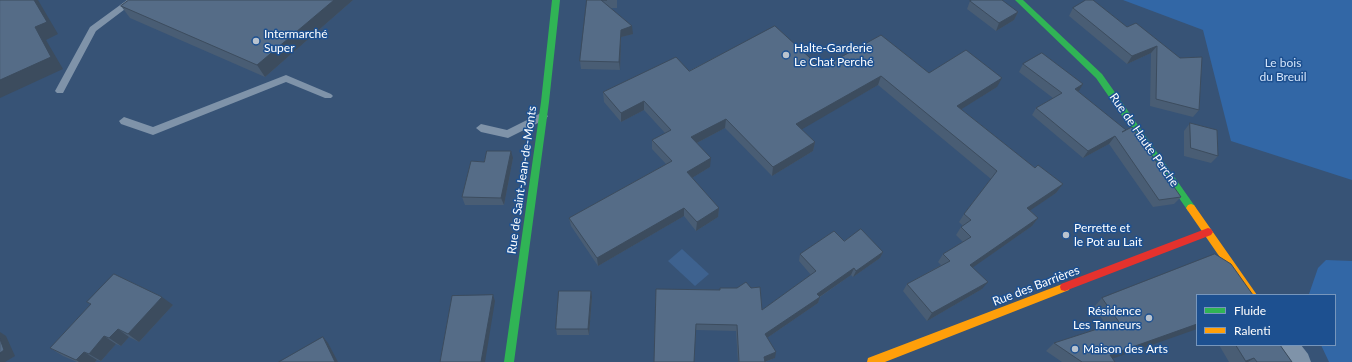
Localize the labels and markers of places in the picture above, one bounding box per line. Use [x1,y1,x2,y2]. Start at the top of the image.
place label: Intermarché Super [264,27,328,55]
marker: Intermarché Super [251,36,261,46]
place label: Halte-Garderie Le Chat Perché [794,41,873,69]
marker: Halte-Garderie Le Chat Perché [781,50,791,60]
place label: Perrette et le Pot au Lait [1074,221,1142,249]
marker: Perrette et le Pot au Lait [1061,230,1071,240]
place label: Résidence Les Tanneurs [1073,304,1141,332]
marker: Résidence Les Tanneurs [1144,313,1154,323]
place label: Maison des Arts [1083,342,1168,356]
marker: Maison des Arts [1070,344,1080,354]

